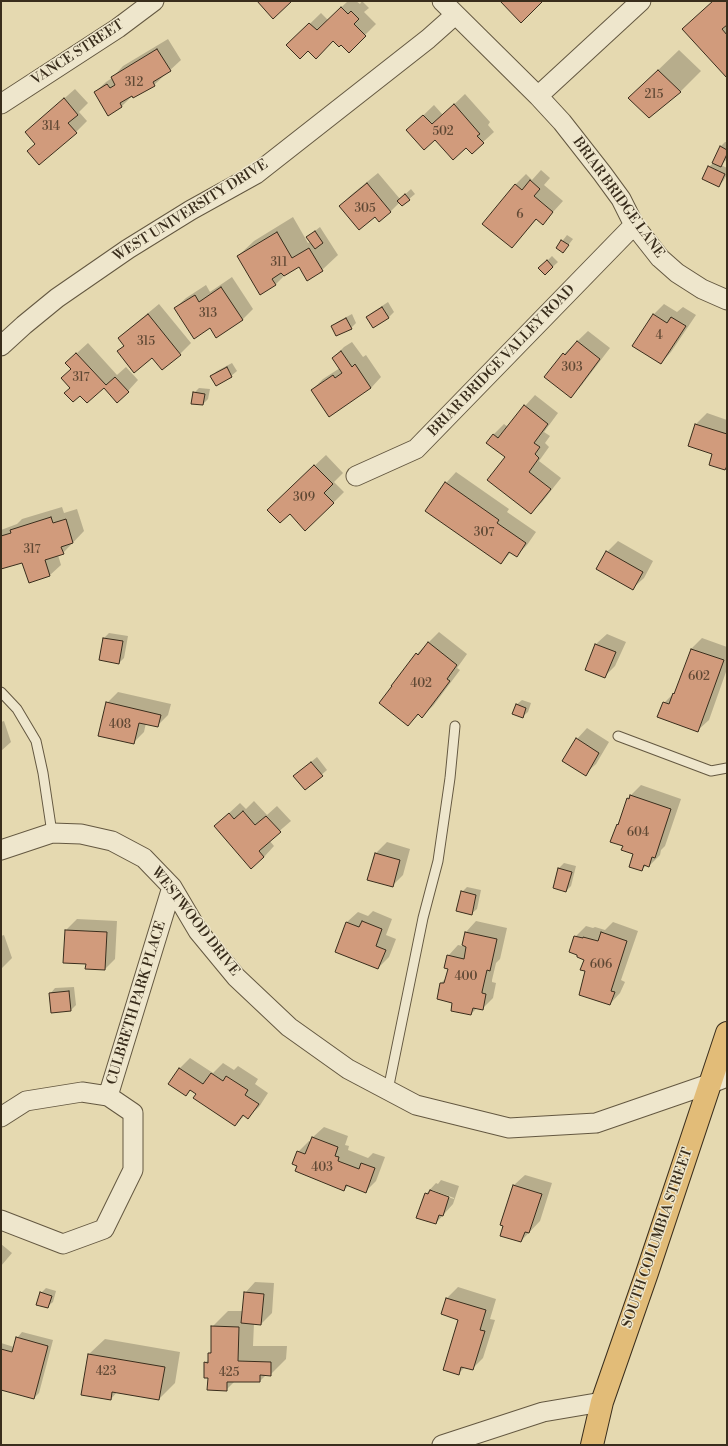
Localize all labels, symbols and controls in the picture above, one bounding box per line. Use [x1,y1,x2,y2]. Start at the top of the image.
street label: VANCE STREET [29,17,127,89]
house number: 312 [125,76,143,90]
house number: 215 [645,88,663,102]
house number: 314 [42,120,60,134]
house number: 502 [432,125,454,139]
street label: BRIAR BRIDGE LANE [569,134,667,262]
street label: WEST UNIVERSITY DRIVE [111,156,271,266]
house number: 305 [354,202,376,216]
house number: 6 [516,208,524,222]
house number: 311 [270,256,288,270]
street label: BRIAR BRIDGE VALLEY ROAD [425,282,579,440]
house number: 313 [199,307,217,321]
house number: 4 [655,329,663,343]
house number: 315 [137,335,155,349]
house number: 303 [561,361,583,375]
house number: 317 [73,371,89,385]
house number: 309 [293,491,315,505]
house number: 307 [474,526,494,540]
house number: 317 [24,543,40,557]
house number: 602 [688,670,710,684]
house number: 402 [410,677,432,691]
house number: 408 [109,718,131,732]
house number: 604 [627,826,649,840]
street label: WESTWOOD DRIVE [147,864,243,980]
street label: CULBRETH PARK PLACE [104,919,170,1087]
house number: 606 [590,958,612,972]
house number: 400 [454,970,478,984]
street label: SOUTH COLUMBIA STREET [619,1146,697,1330]
house number: 403 [311,1161,333,1175]
house number: 423 [96,1365,116,1379]
house number: 425 [219,1366,239,1380]

